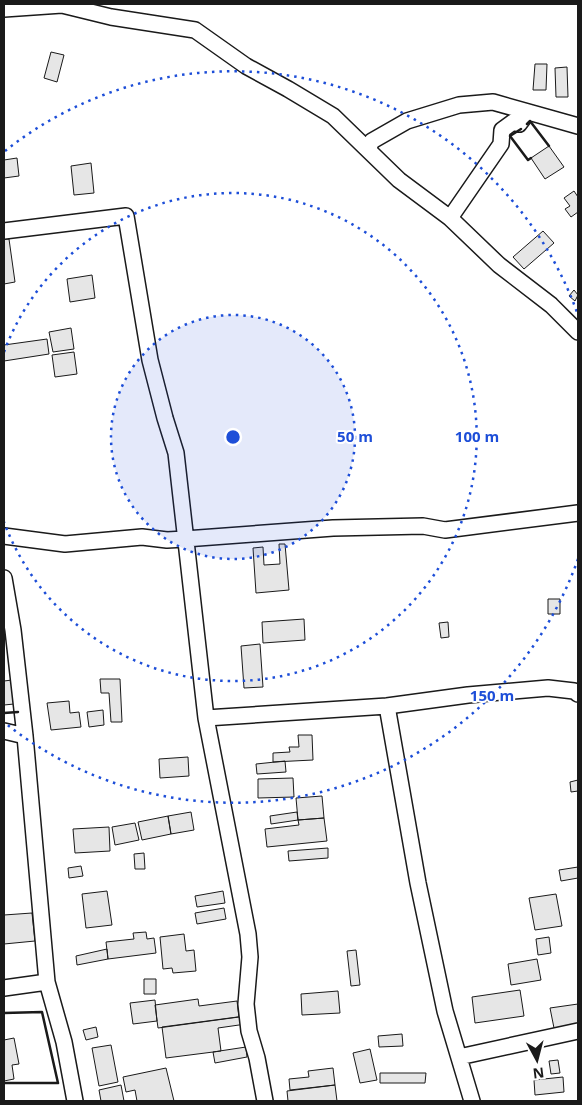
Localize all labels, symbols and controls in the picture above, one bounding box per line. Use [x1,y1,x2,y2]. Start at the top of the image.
text: 50 m [337,426,373,446]
text: 100 m [455,426,499,446]
centre of rings [224,428,242,446]
text: 150 m [470,685,514,705]
north arrow [512,1035,562,1085]
text: N [532,1063,545,1084]

